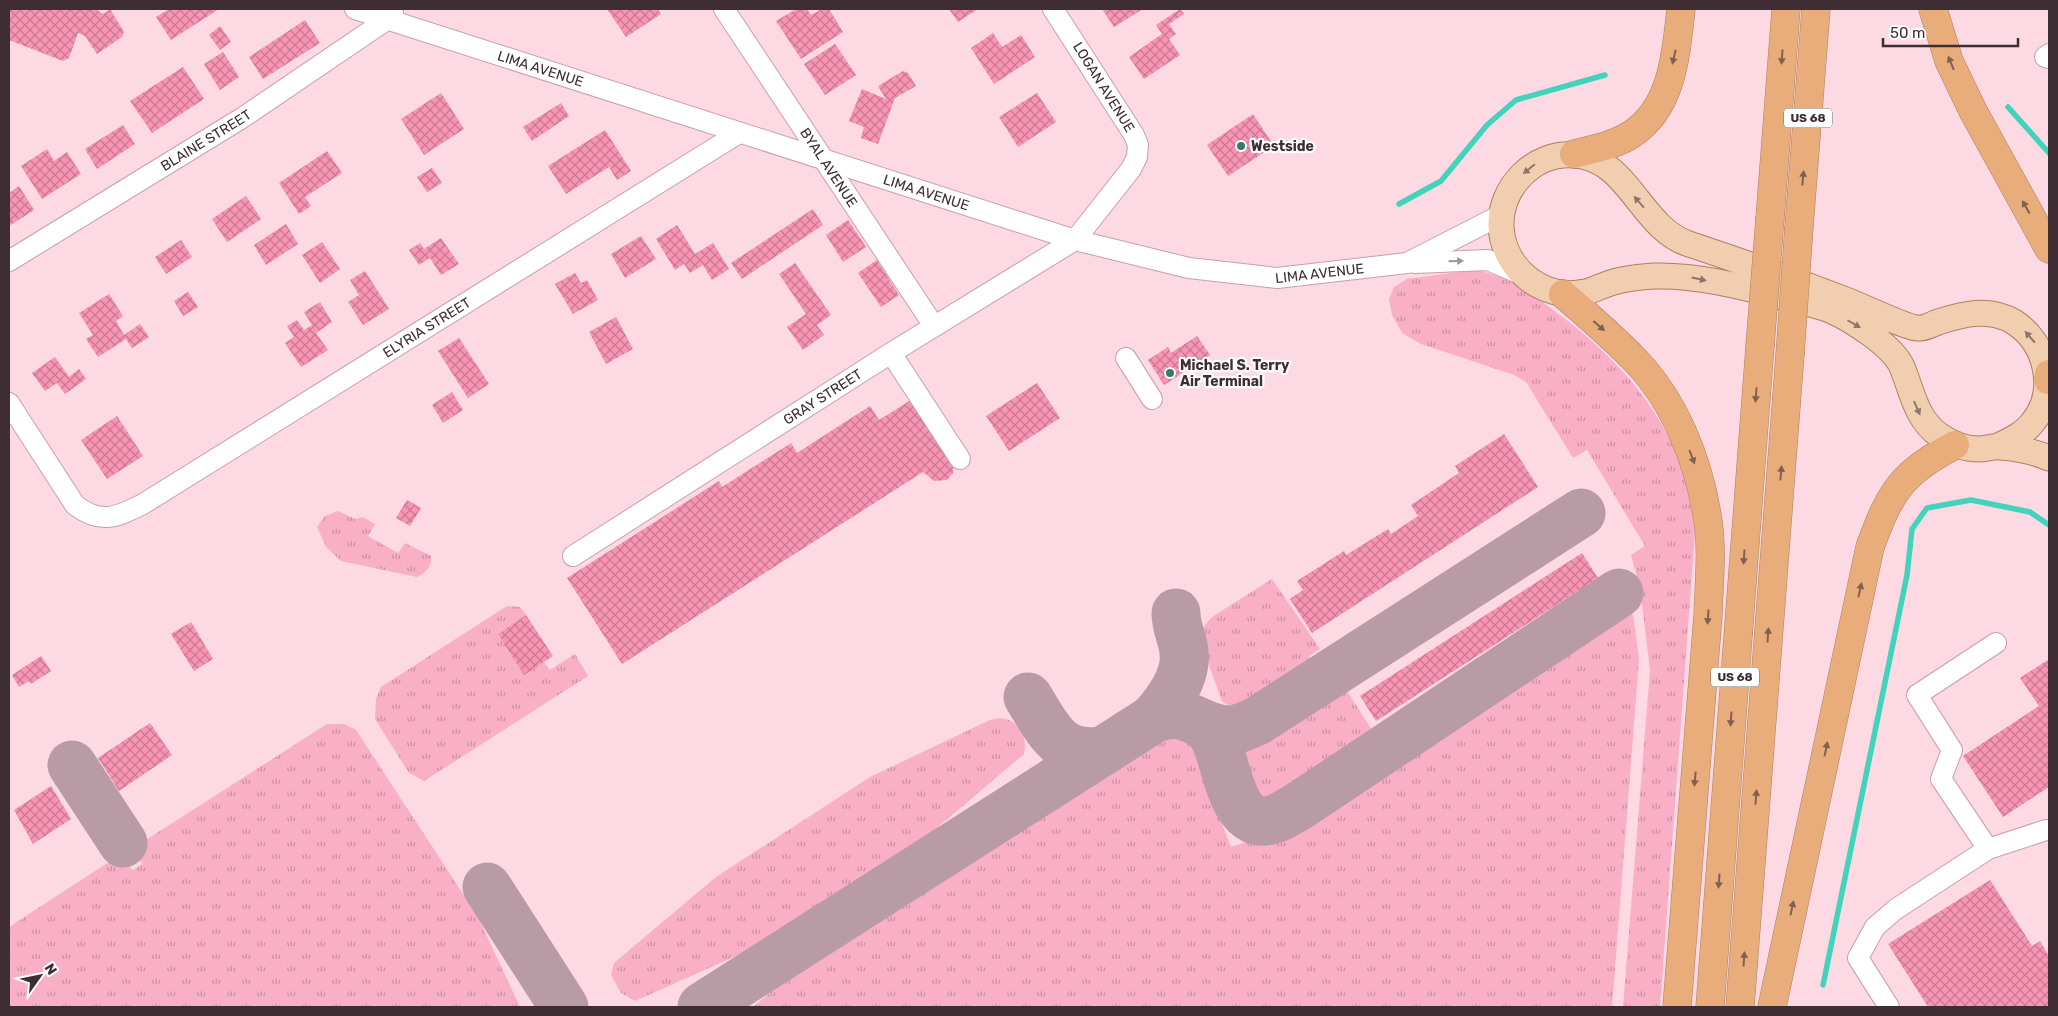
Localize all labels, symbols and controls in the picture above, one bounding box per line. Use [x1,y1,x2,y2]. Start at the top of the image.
scale bar [1883,15,2018,47]
text: 50 m [1890,24,1925,42]
street label: LOGAN AVENUE [1069,39,1138,135]
street label: LIMA AVENUE [495,47,586,91]
one-way arrow [1670,49,1678,64]
one-way arrow [1778,50,1786,66]
one-way arrow [1946,56,1954,70]
street label: BLAINE STREET [158,106,255,175]
road number: US 68 [1784,109,1832,128]
street label: BYAL AVENUE [796,125,861,211]
place label: Westside [1251,138,1314,155]
marker: Westside [1235,140,1247,152]
one-way arrow [1522,164,1536,174]
one-way arrow [1799,170,1807,186]
street label: LIMA AVENUE [881,171,971,215]
one-way arrow [1633,196,1645,208]
one-way arrow [2021,200,2030,213]
one-way arrow [1448,257,1464,265]
street label: LIMA AVENUE [1274,260,1365,287]
one-way arrow [1692,275,1707,283]
street label: ELYRIA STREET [380,294,474,362]
one-way arrow [1593,320,1605,332]
one-way arrow [1847,320,1862,328]
one-way arrow [2024,331,2035,344]
place label: Michael S. Terry Air Terminal [1180,357,1290,390]
street label: GRAY STREET [780,366,865,429]
marker: Michael S. Terry Air Terminal [1164,367,1176,379]
one-way arrow [1752,387,1760,403]
one-way arrow [1914,401,1922,415]
one-way arrow [1688,450,1696,464]
one-way arrow [1777,464,1785,480]
one-way arrow [1739,549,1747,565]
one-way arrow [1856,583,1864,598]
one-way arrow [1703,609,1711,625]
one-way arrow [1765,626,1773,642]
road number: US 68 [1711,668,1759,686]
one-way arrow [1727,711,1735,727]
one-way arrow [1822,742,1830,757]
one-way arrow [1690,771,1698,787]
one-way arrow [1752,788,1760,804]
one-way arrow [1715,873,1723,889]
one-way arrow [1788,900,1796,916]
one-way arrow [1740,950,1748,966]
north arrow [15,951,65,1001]
text: N [41,960,60,978]

